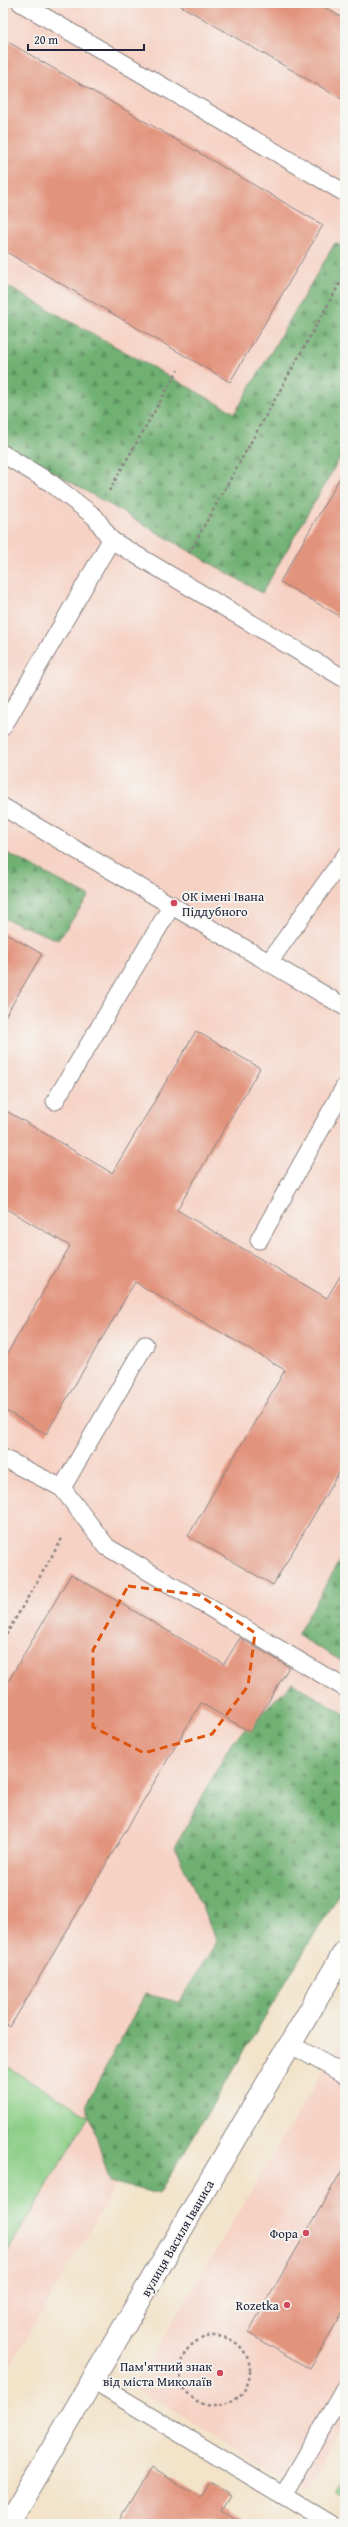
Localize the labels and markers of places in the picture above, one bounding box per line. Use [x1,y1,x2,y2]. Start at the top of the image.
place label: ОК імені Івана Піддубного [182,887,265,921]
marker: ОК імені Івана Піддубного [169,898,179,908]
place label: Фора [270,2224,299,2243]
marker: Фора [301,2228,311,2238]
place label: Rozetka [236,2296,280,2315]
marker: Rozetka [282,2300,292,2310]
place label: Пам'ятний знак від міста Миколаїв [103,2357,212,2391]
marker: Пам'ятний знак від міста Миколаїв [215,2368,225,2378]

